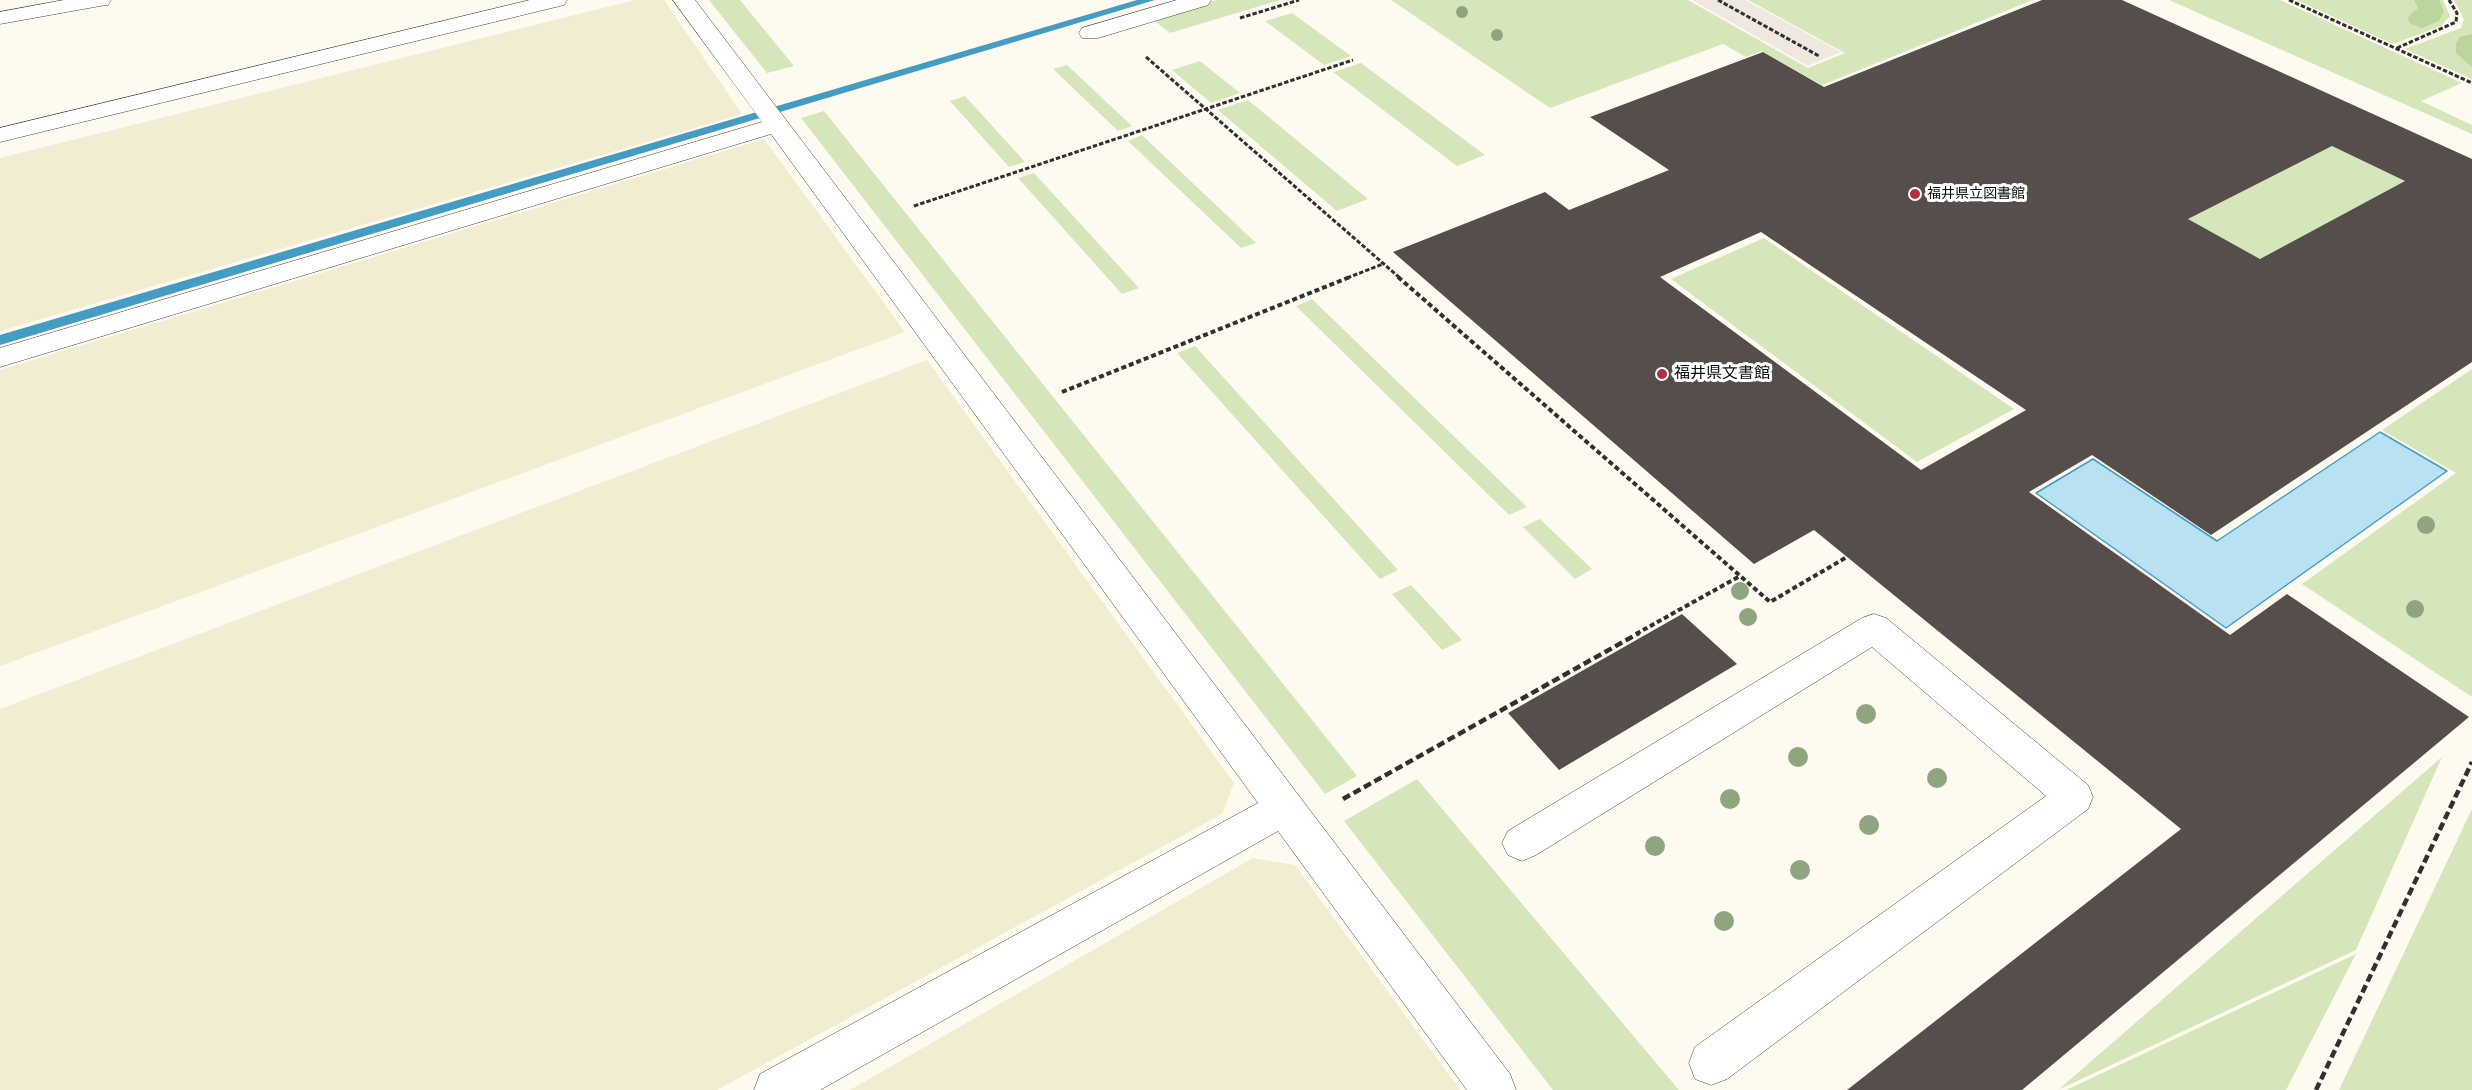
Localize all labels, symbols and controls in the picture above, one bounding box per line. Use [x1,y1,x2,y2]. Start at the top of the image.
place label: 福井県立図書館 [1927,186,2025,202]
marker: 福井県立図書館 [1908,187,1922,201]
place label: 福井県文書館 [1674,364,1770,384]
marker: 福井県文書館 [1655,367,1669,381]

